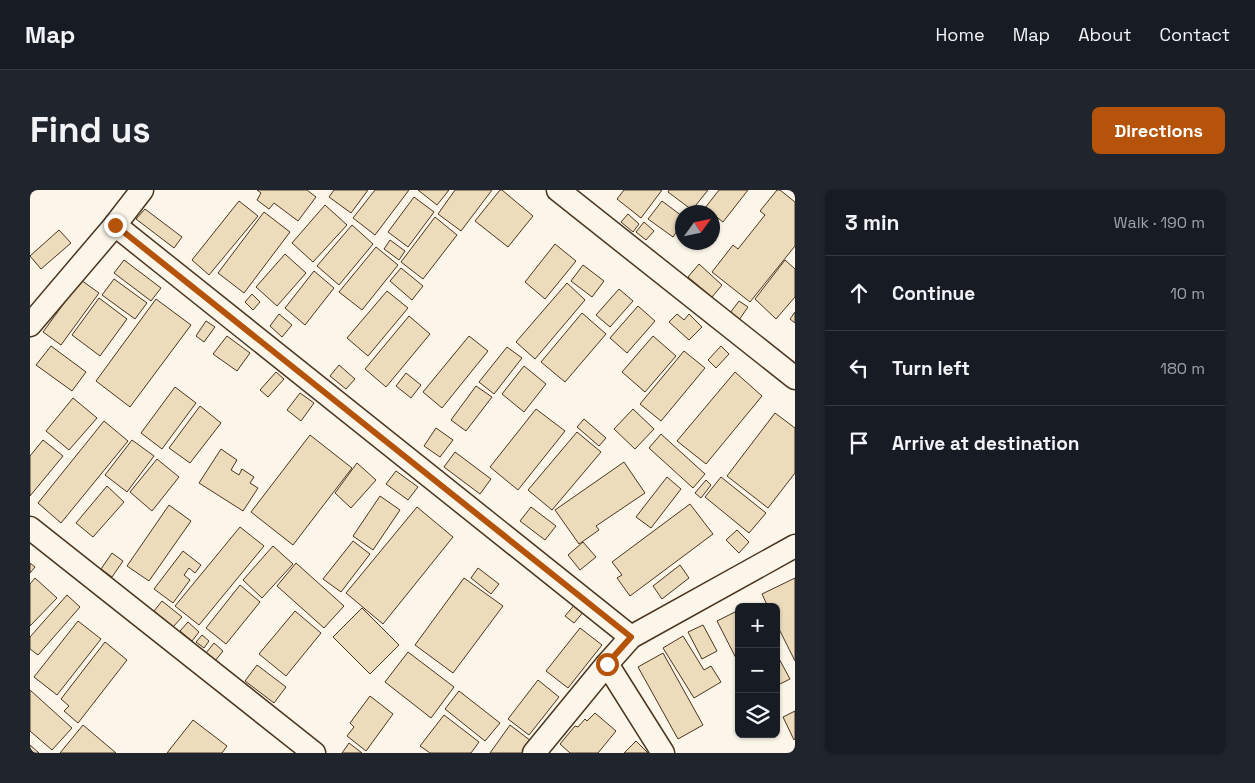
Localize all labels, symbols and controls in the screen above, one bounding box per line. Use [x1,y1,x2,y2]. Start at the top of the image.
text: Map [25,19,75,50]
text: Home [936,23,985,46]
text: Map [1013,23,1050,46]
text: About [1078,23,1132,46]
text: Contact [1160,23,1230,46]
button: Directions [1092,107,1225,154]
text: Find us [30,108,151,152]
north arrow [675,205,720,250]
text: 3 min [845,209,900,236]
text: Walk · 190 m [1114,212,1205,233]
route end [104,214,127,237]
icon: ahead [845,279,873,307]
text: Continue [892,281,975,306]
text: 10 m [1170,283,1205,304]
icon: left [845,354,873,382]
text: Turn left [892,356,970,381]
text: 180 m [1160,358,1205,379]
icon: arrive [845,429,873,457]
text: Arrive at destination [892,431,1080,456]
map controls [735,603,780,738]
button: + [735,603,780,648]
button: − [735,648,780,693]
route start [596,653,619,676]
button: layers [735,693,780,738]

